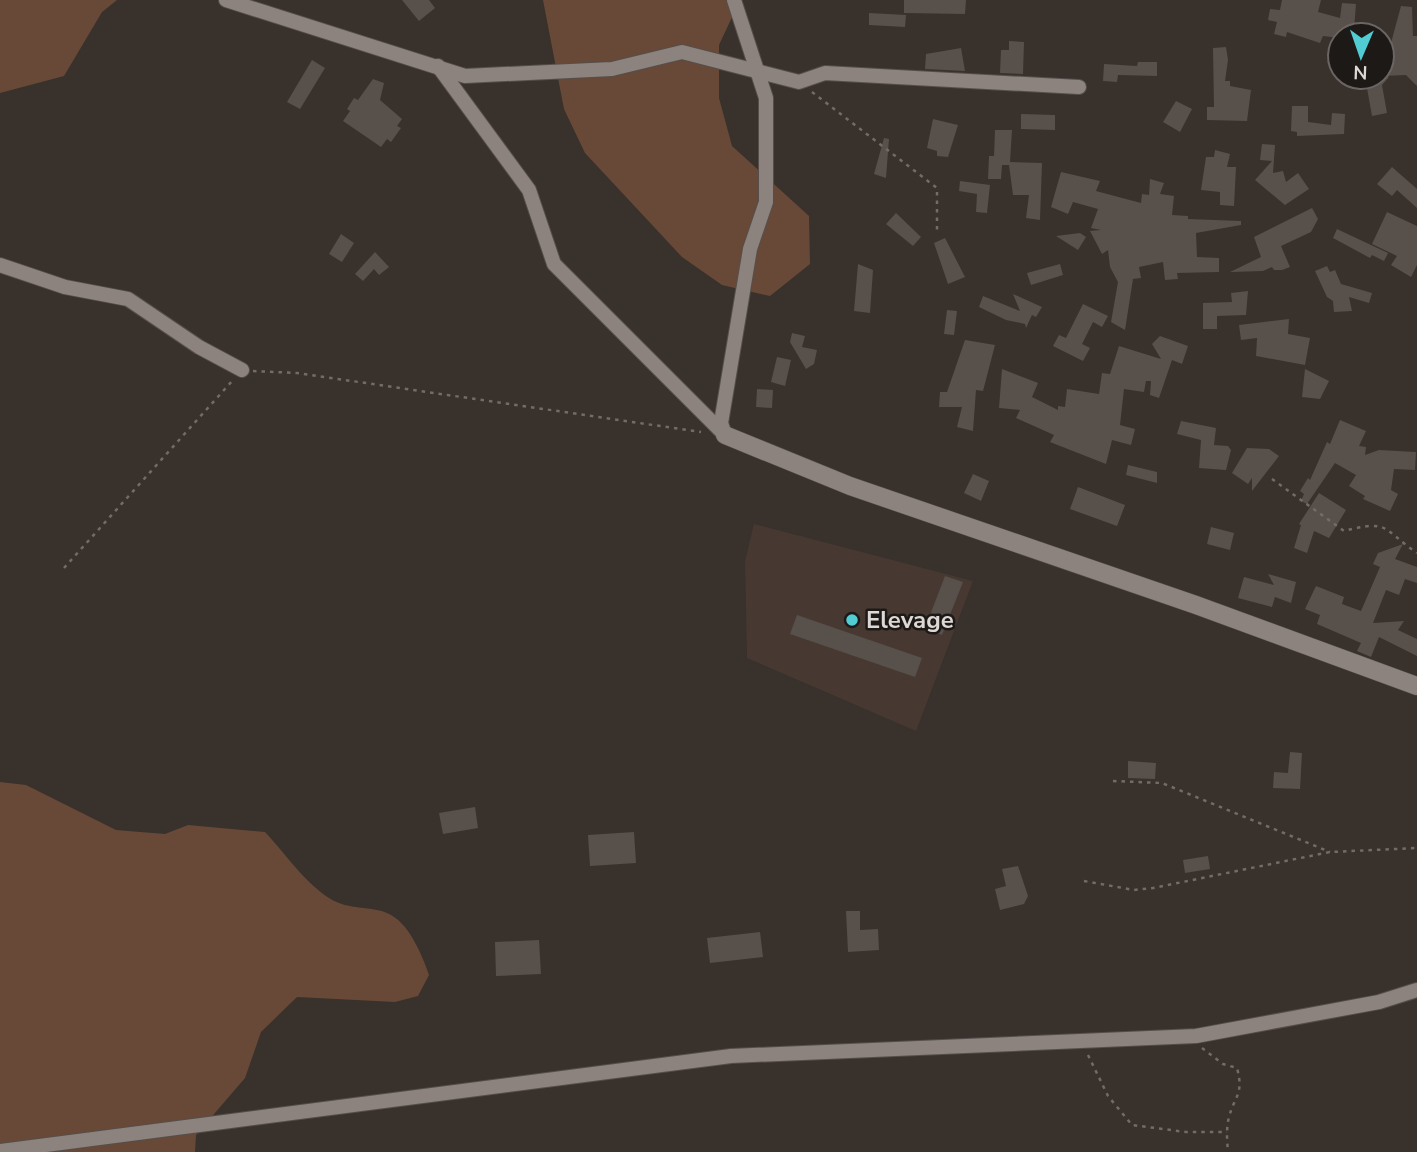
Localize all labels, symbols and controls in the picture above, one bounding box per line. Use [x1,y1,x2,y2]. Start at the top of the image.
north arrow [1326,21,1396,91]
text: N [1353,59,1368,85]
place label: Elevage [866,604,954,636]
marker: Elevage [844,612,860,628]

